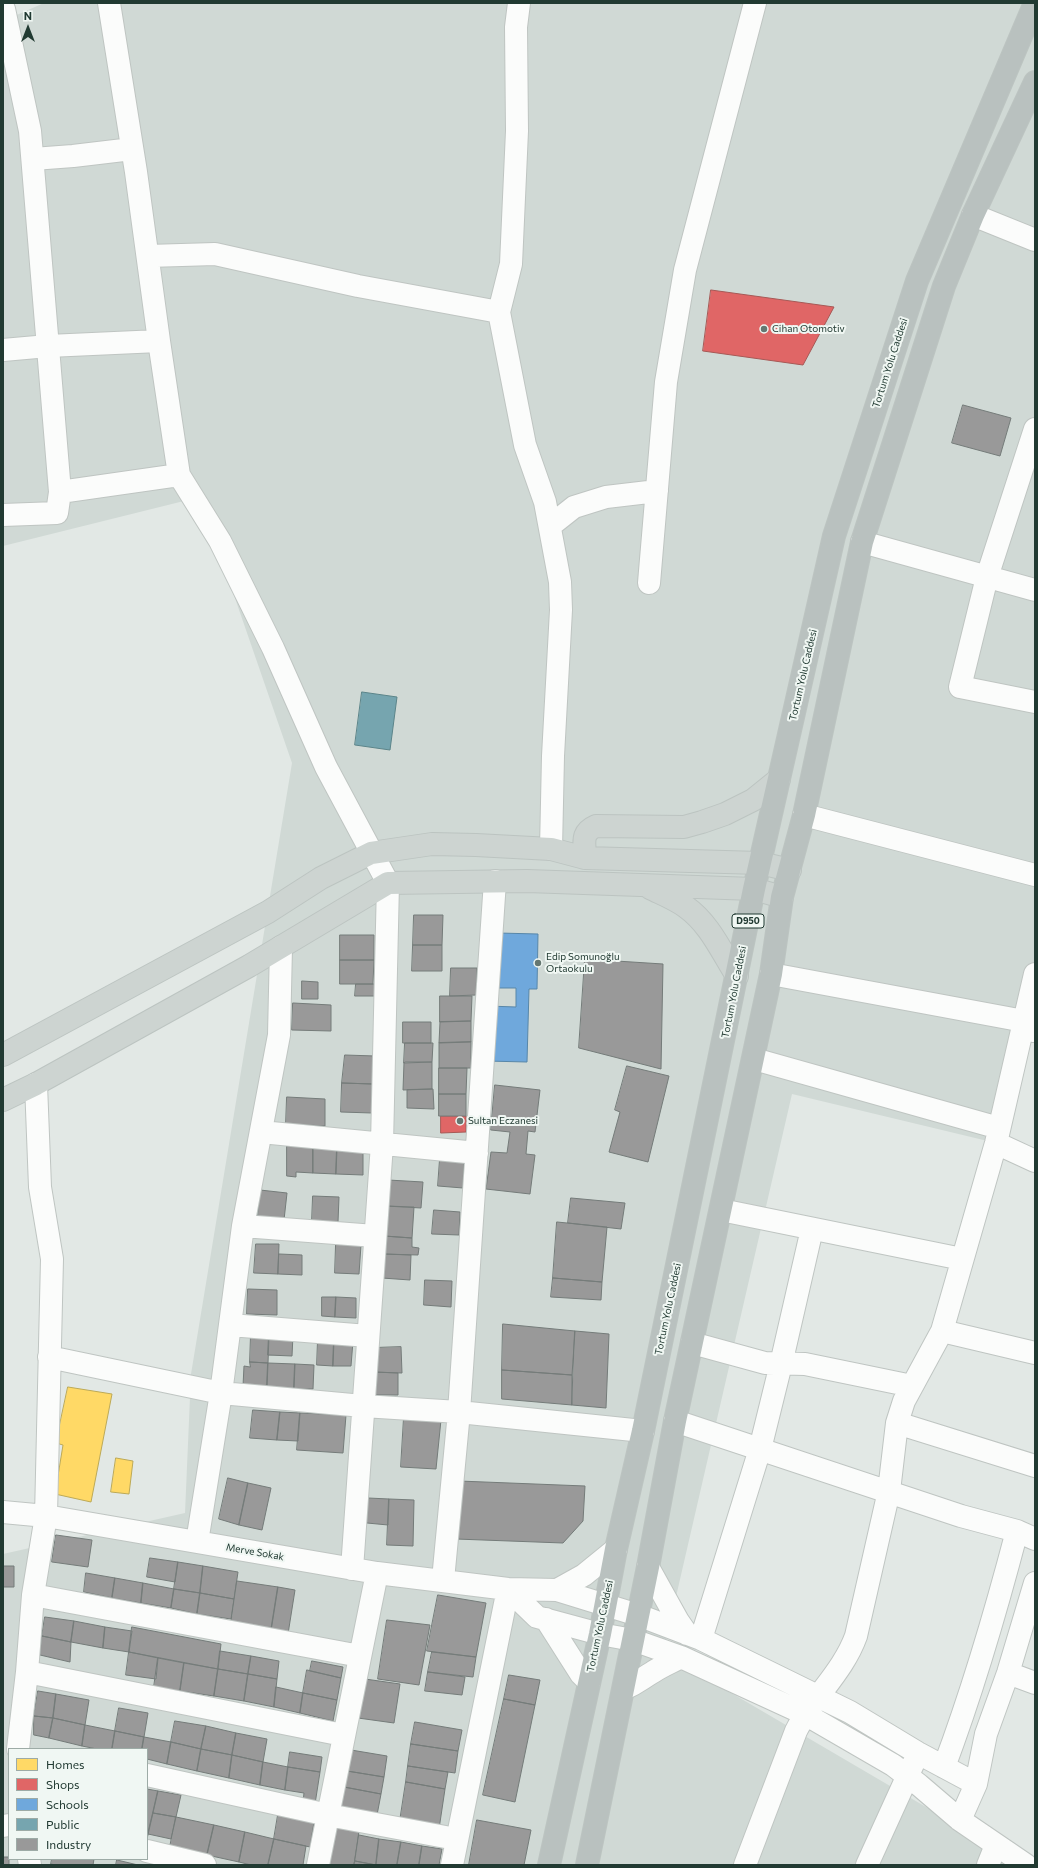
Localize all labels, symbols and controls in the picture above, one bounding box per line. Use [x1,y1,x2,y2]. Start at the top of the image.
north arrow [8,8,48,48]
text: N [24,9,32,22]
street label: Tortum Yolu Caddesi [870,317,910,409]
place label: Cihan Otomotiv [772,323,845,335]
marker: Cihan Otomotiv [759,324,769,334]
street label: Tortum Yolu Caddesi [787,628,819,722]
road number: D950 [732,914,764,928]
street label: Tortum Yolu Caddesi [719,945,749,1039]
place label: Edip Somunoğlu Ortaokulu [546,951,620,974]
marker: Edip Somunoğlu Ortaokulu [533,958,543,968]
place label: Sultan Eczanesi [468,1115,538,1127]
marker: Sultan Eczanesi [455,1116,465,1126]
street label: Tortum Yolu Caddesi [652,1262,684,1356]
street label: Merve Sokak [225,1541,285,1563]
street label: Tortum Yolu Caddesi [584,1579,616,1673]
legend [8,1748,148,1860]
text: Homes [46,1757,84,1771]
text: Shops [46,1777,80,1791]
text: Schools [46,1797,89,1811]
text: Public [46,1817,79,1831]
text: Industry [46,1837,91,1851]

